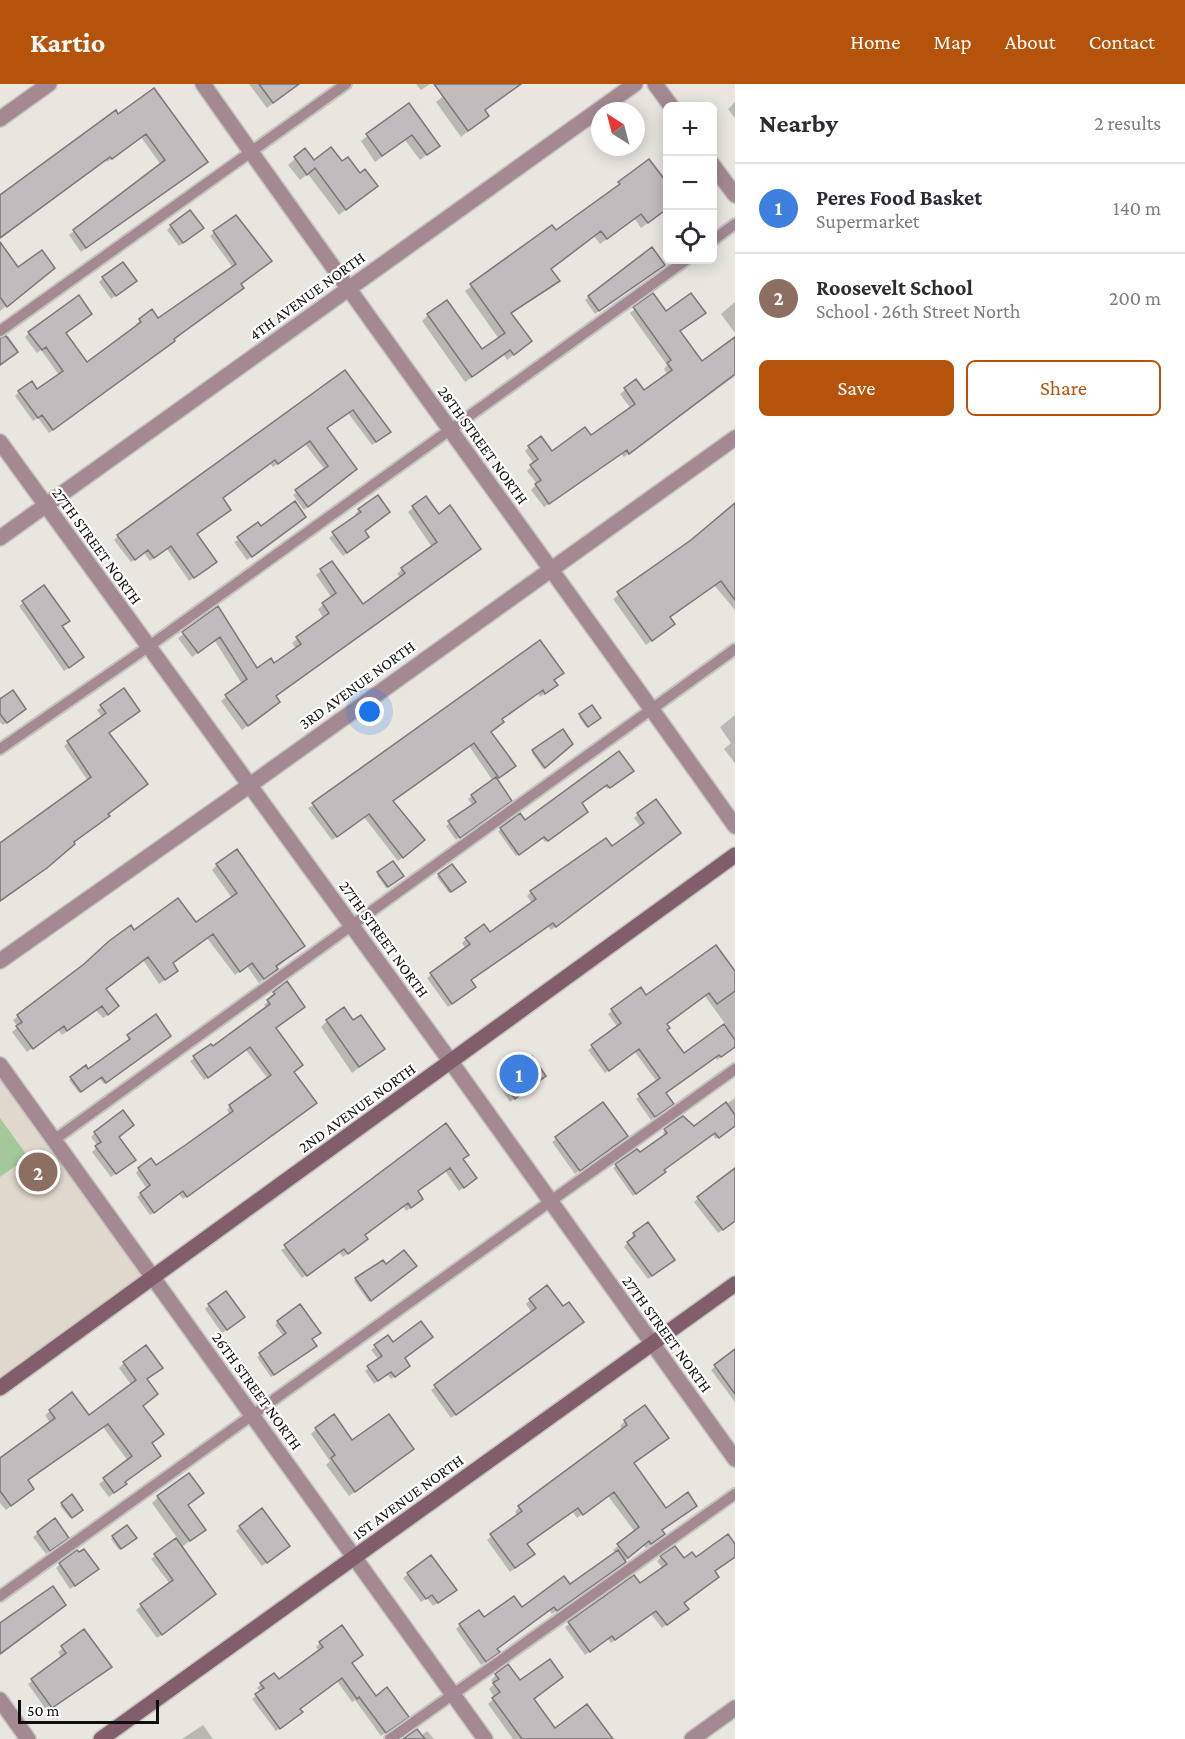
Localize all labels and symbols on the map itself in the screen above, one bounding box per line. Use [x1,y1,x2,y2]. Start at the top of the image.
north arrow [591,102,645,156]
street label: 4TH AVENUE NORTH [246,248,368,344]
street label: 28TH STREET NORTH [435,383,531,507]
street label: 27TH STREET NORTH [49,484,145,608]
street label: 3RD AVENUE NORTH [296,637,418,733]
your location [355,697,384,726]
street label: 27TH STREET NORTH [336,877,432,1001]
pin: 1 [500,1052,538,1096]
street label: 2ND AVENUE NORTH [295,1060,419,1156]
pin: 2 [18,1150,57,1194]
street label: 27TH STREET NORTH [619,1272,715,1396]
street label: 26TH STREET NORTH [209,1329,305,1453]
street label: 1ST AVENUE NORTH [349,1451,467,1543]
scale bar [18,1697,159,1724]

